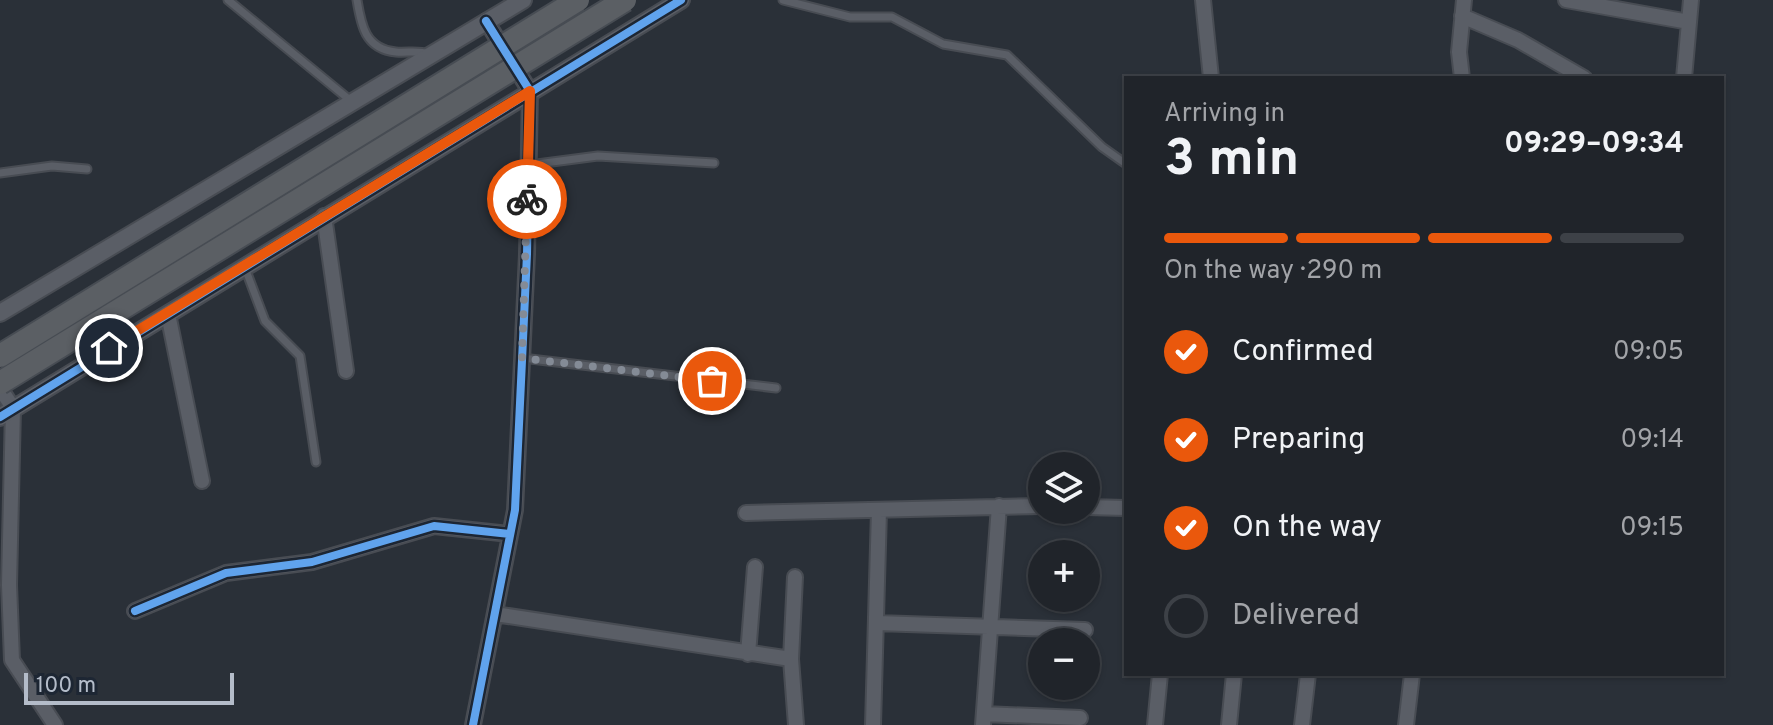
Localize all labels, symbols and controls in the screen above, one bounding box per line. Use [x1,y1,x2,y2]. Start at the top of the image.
text: Arriving in [1164,98,1285,131]
text: 09:29–09:34 [1504,126,1684,163]
text: 3 min [1164,128,1299,194]
courier [487,159,567,239]
icon: bike [505,177,549,221]
text: On the way · 290 m [1164,255,1382,288]
pin [75,314,143,382]
icon: home [87,326,131,370]
icon: check [1164,330,1208,374]
text: Confirmed [1232,334,1374,371]
text: 09:05 [1613,336,1684,369]
pin [678,347,746,415]
icon: bag [690,359,734,403]
icon: check [1164,418,1208,462]
text: Preparing [1232,422,1365,459]
text: 09:14 [1621,424,1684,457]
map controls [1028,452,1100,700]
button: layers [1028,452,1100,524]
icon: check [1164,506,1208,550]
text: On the way [1232,510,1382,547]
text: 09:15 [1620,512,1684,545]
button: + [1028,540,1100,612]
text: Delivered [1232,598,1360,635]
button: − [1028,628,1100,700]
scale bar [24,669,234,705]
text: 100 m [36,673,96,700]

